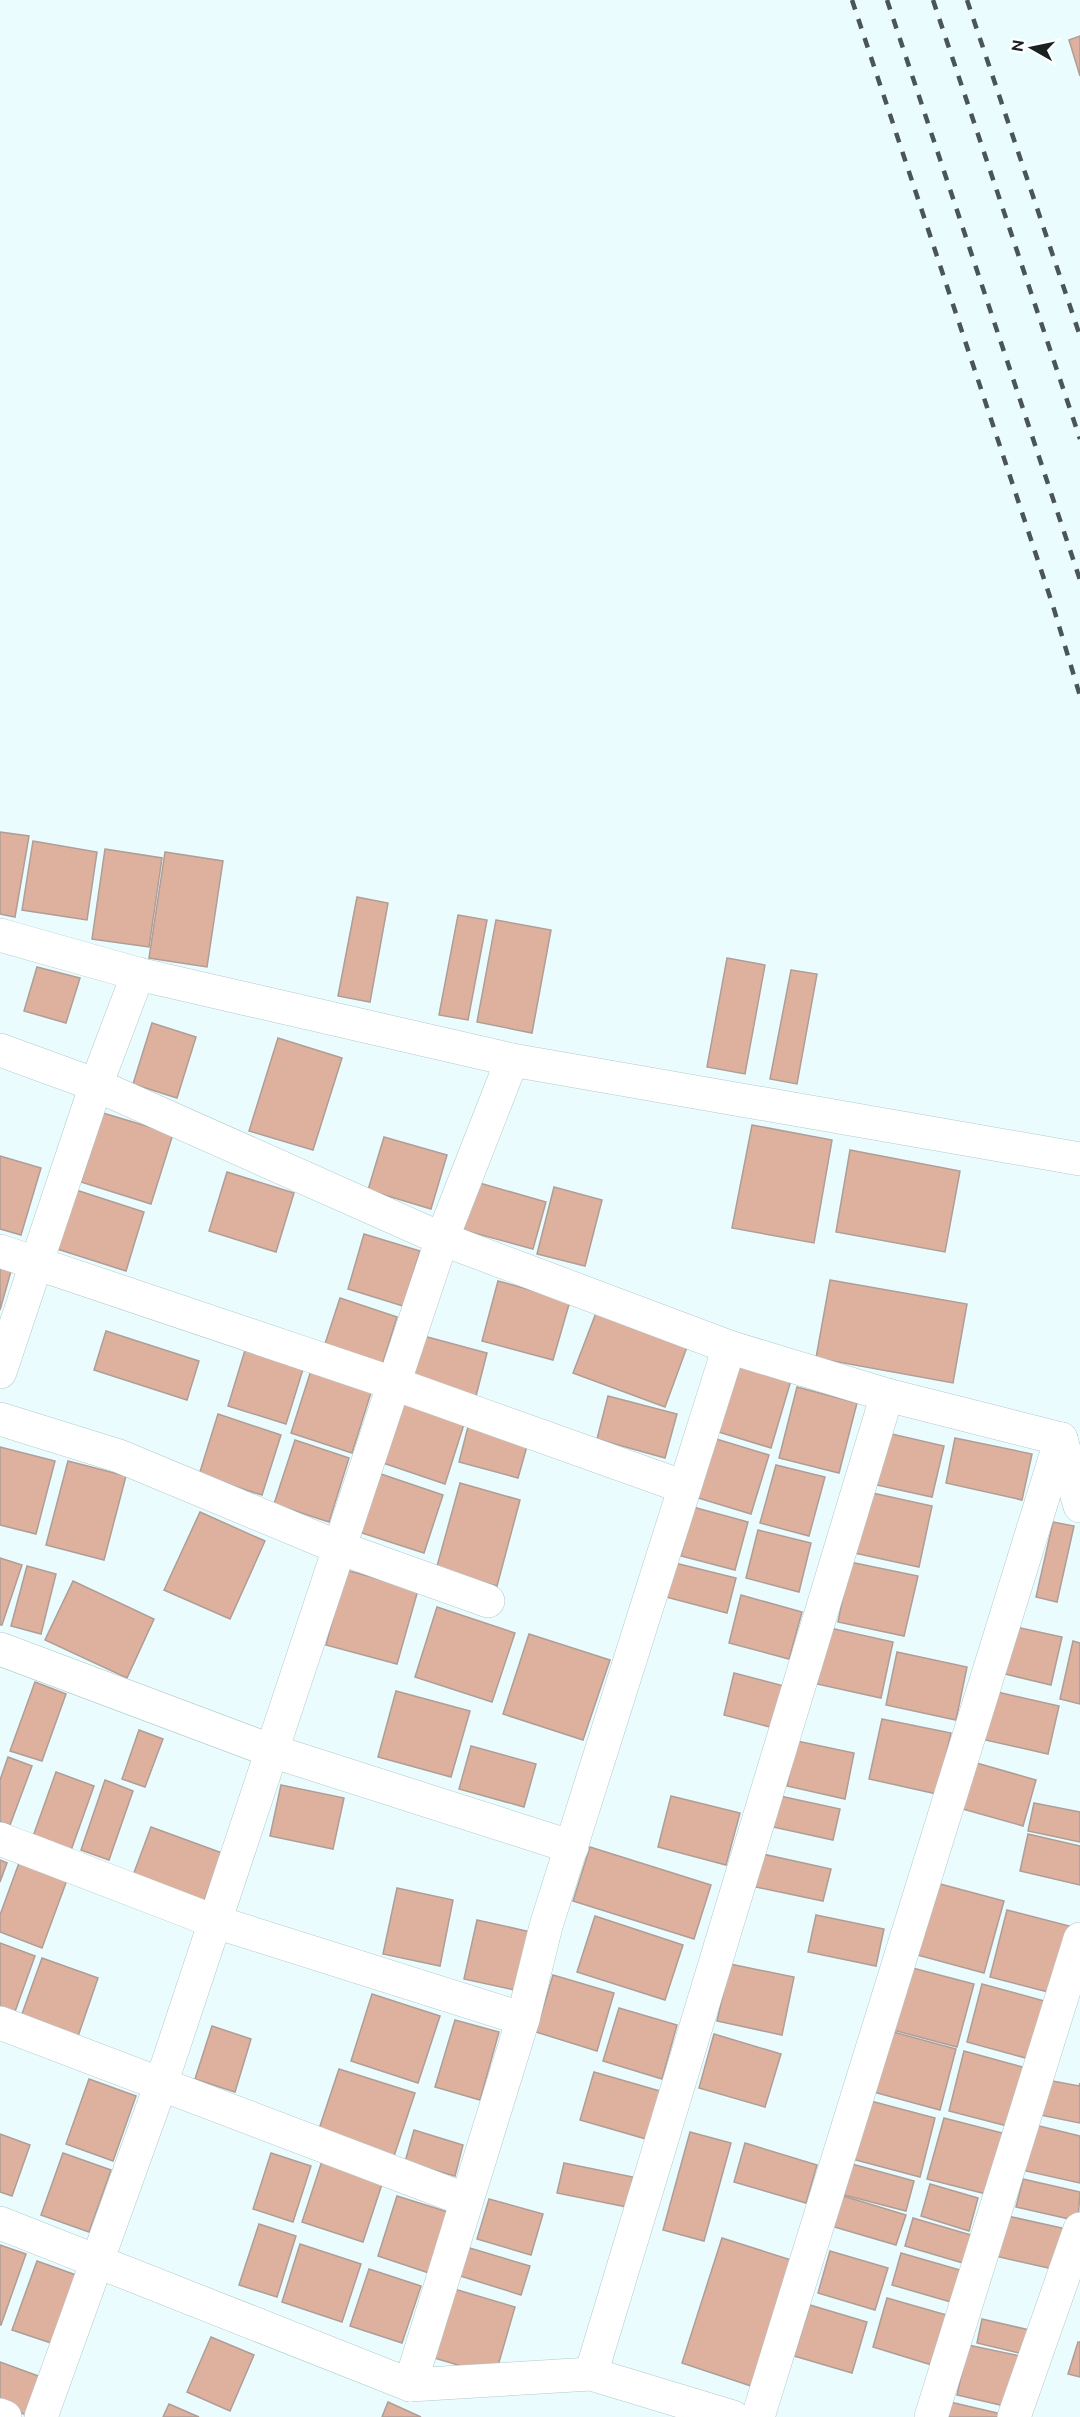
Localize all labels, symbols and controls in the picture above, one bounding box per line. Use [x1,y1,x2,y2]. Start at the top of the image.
north arrow [1002,18,1062,78]
text: N [1007,38,1027,53]

